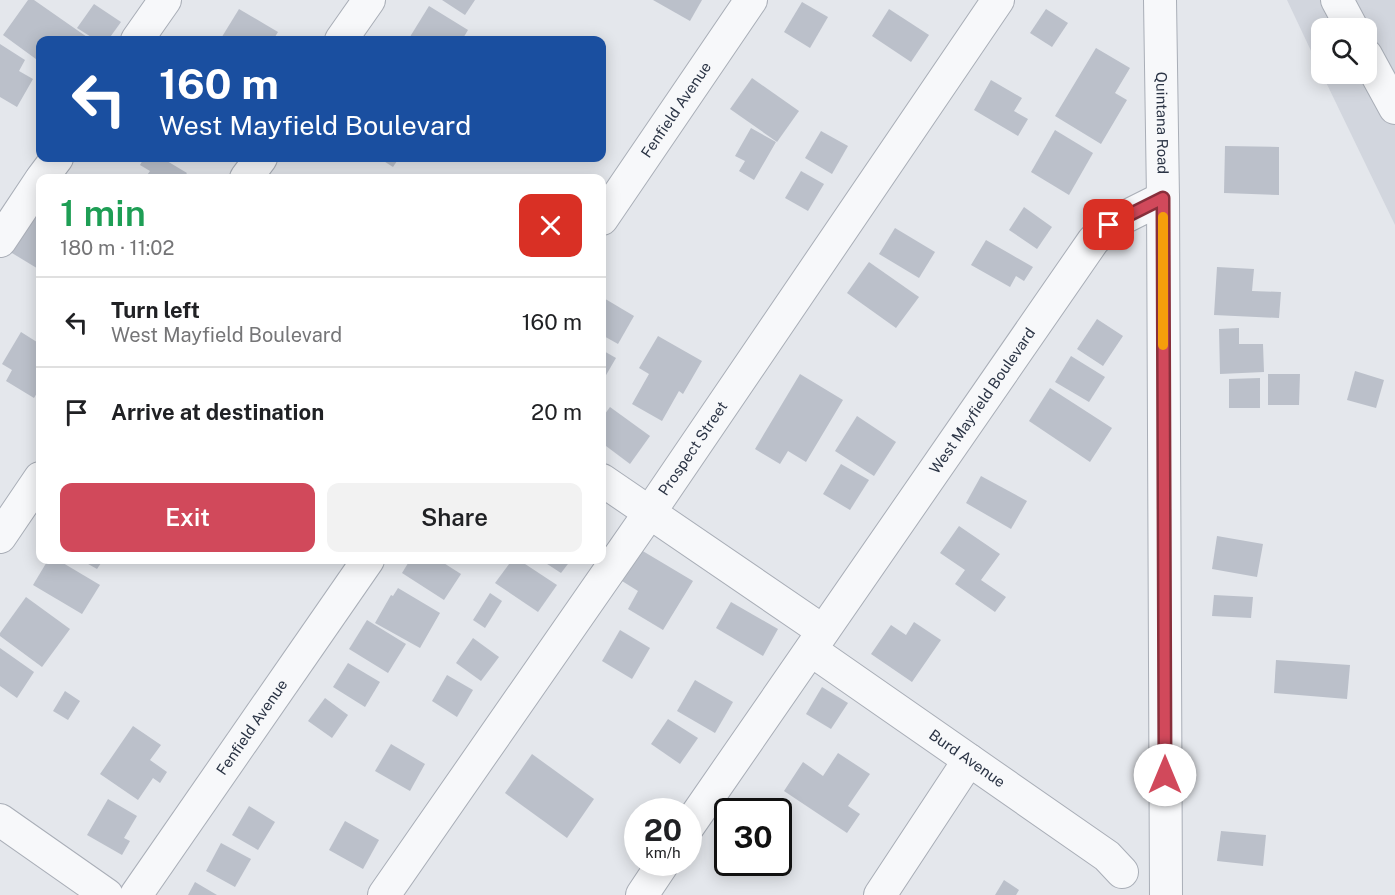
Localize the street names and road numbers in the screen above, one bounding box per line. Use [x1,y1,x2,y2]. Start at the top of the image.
street label: Fenfield Avenue [637,58,714,161]
street label: Quintana Road [1153,72,1172,174]
street label: West Mayfield Boulevard [926,324,1038,477]
street label: Prospect Street [655,398,731,499]
street label: Fenfield Avenue [213,676,291,778]
street label: Burd Avenue [926,726,1009,790]

